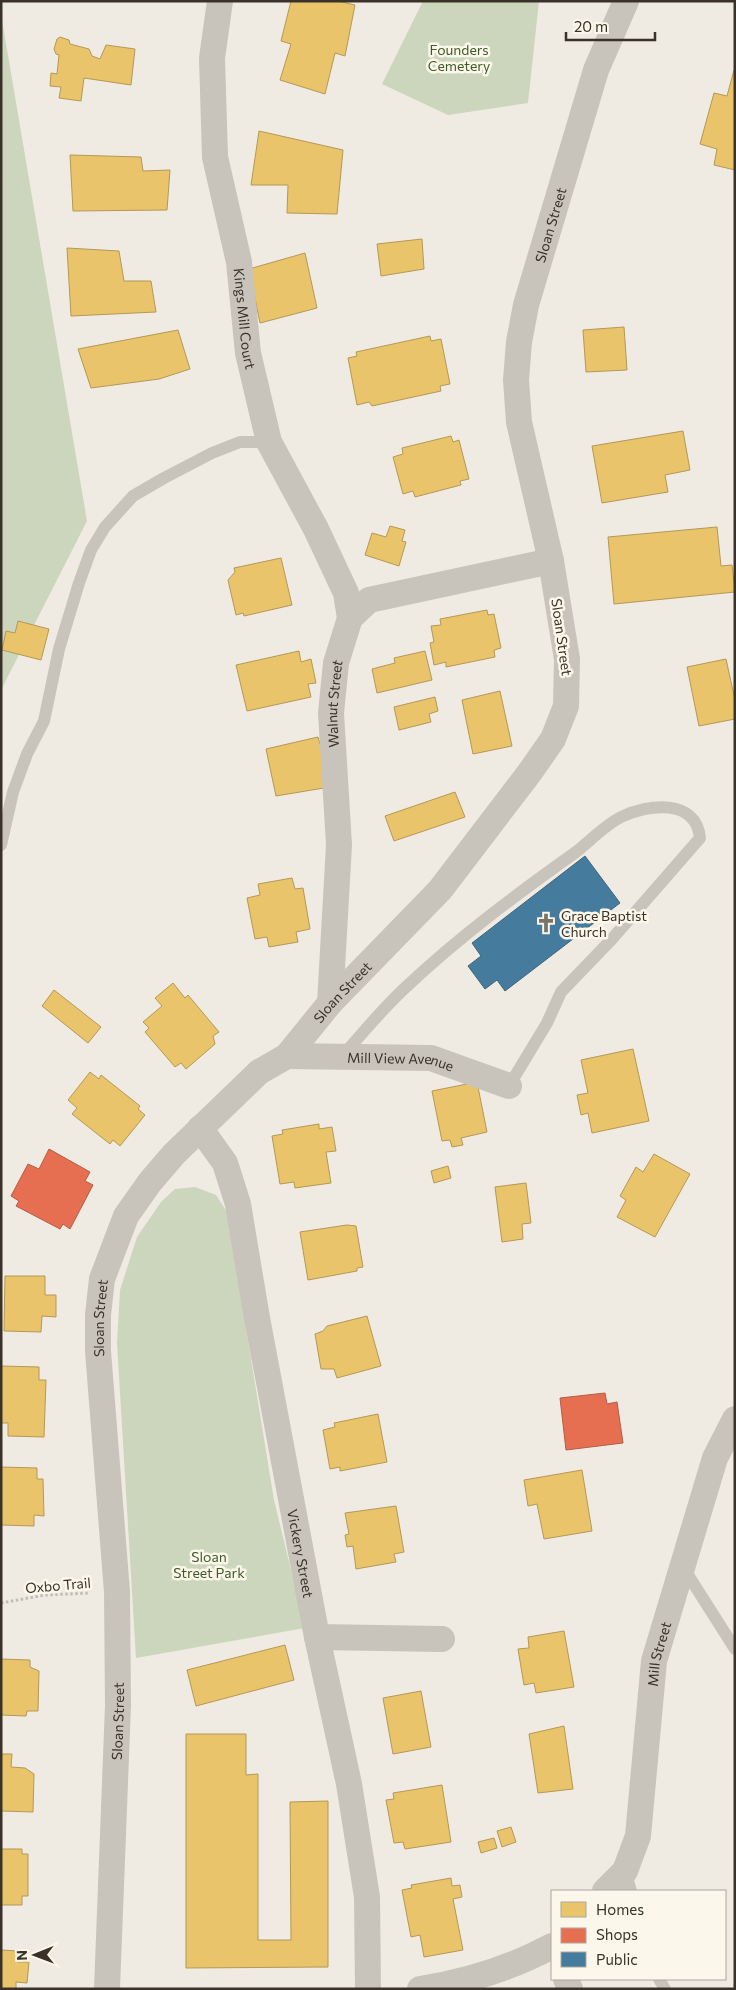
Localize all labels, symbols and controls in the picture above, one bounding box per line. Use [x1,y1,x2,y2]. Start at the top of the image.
scale bar [566,10,655,42]
text: 20 m [574,17,608,35]
park label: Founders Cemetery [428,41,490,74]
street label: Sloan Street [531,185,569,265]
street label: Kings Mill Court [231,267,260,371]
street label: Sloan Street [548,597,576,677]
street label: Walnut Street [322,657,345,748]
place label: Grace Baptist Church [561,907,647,940]
church icon: Grace Baptist Church [535,912,557,934]
street label: Sloan Street [309,957,375,1026]
street label: Mill View Avenue [347,1048,456,1074]
street label: Sloan Street [89,1278,110,1358]
street label: Vickery Street [285,1507,318,1599]
park label: Sloan Street Park [173,1548,245,1581]
street label: Oxbo Trail [24,1574,92,1596]
street label: Mill Street [643,1619,674,1687]
street label: Sloan Street [107,1682,127,1760]
legend [551,1890,726,1980]
text: Homes [596,1900,644,1918]
text: Shops [596,1925,638,1943]
north arrow [10,1930,60,1980]
text: N [13,1950,30,1961]
text: Public [596,1950,638,1968]

